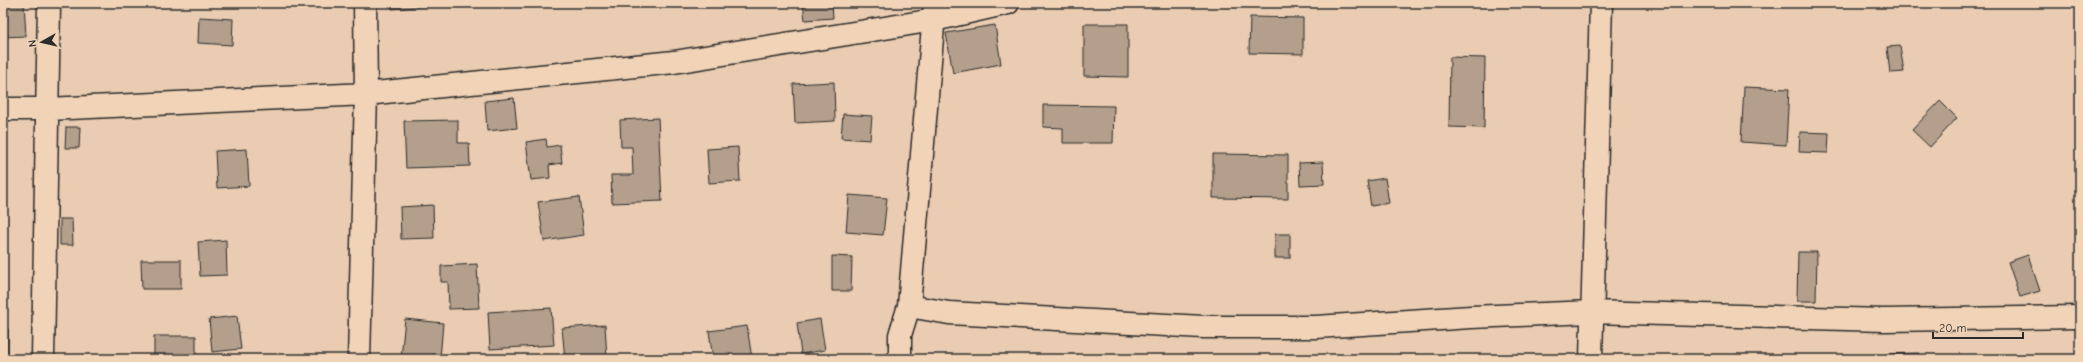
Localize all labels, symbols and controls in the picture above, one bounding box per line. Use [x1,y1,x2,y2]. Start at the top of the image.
north arrow [22,22,62,62]
text: N [26,39,40,48]
scale bar [1933,314,2023,340]
text: 20 m [1939,321,1967,335]

